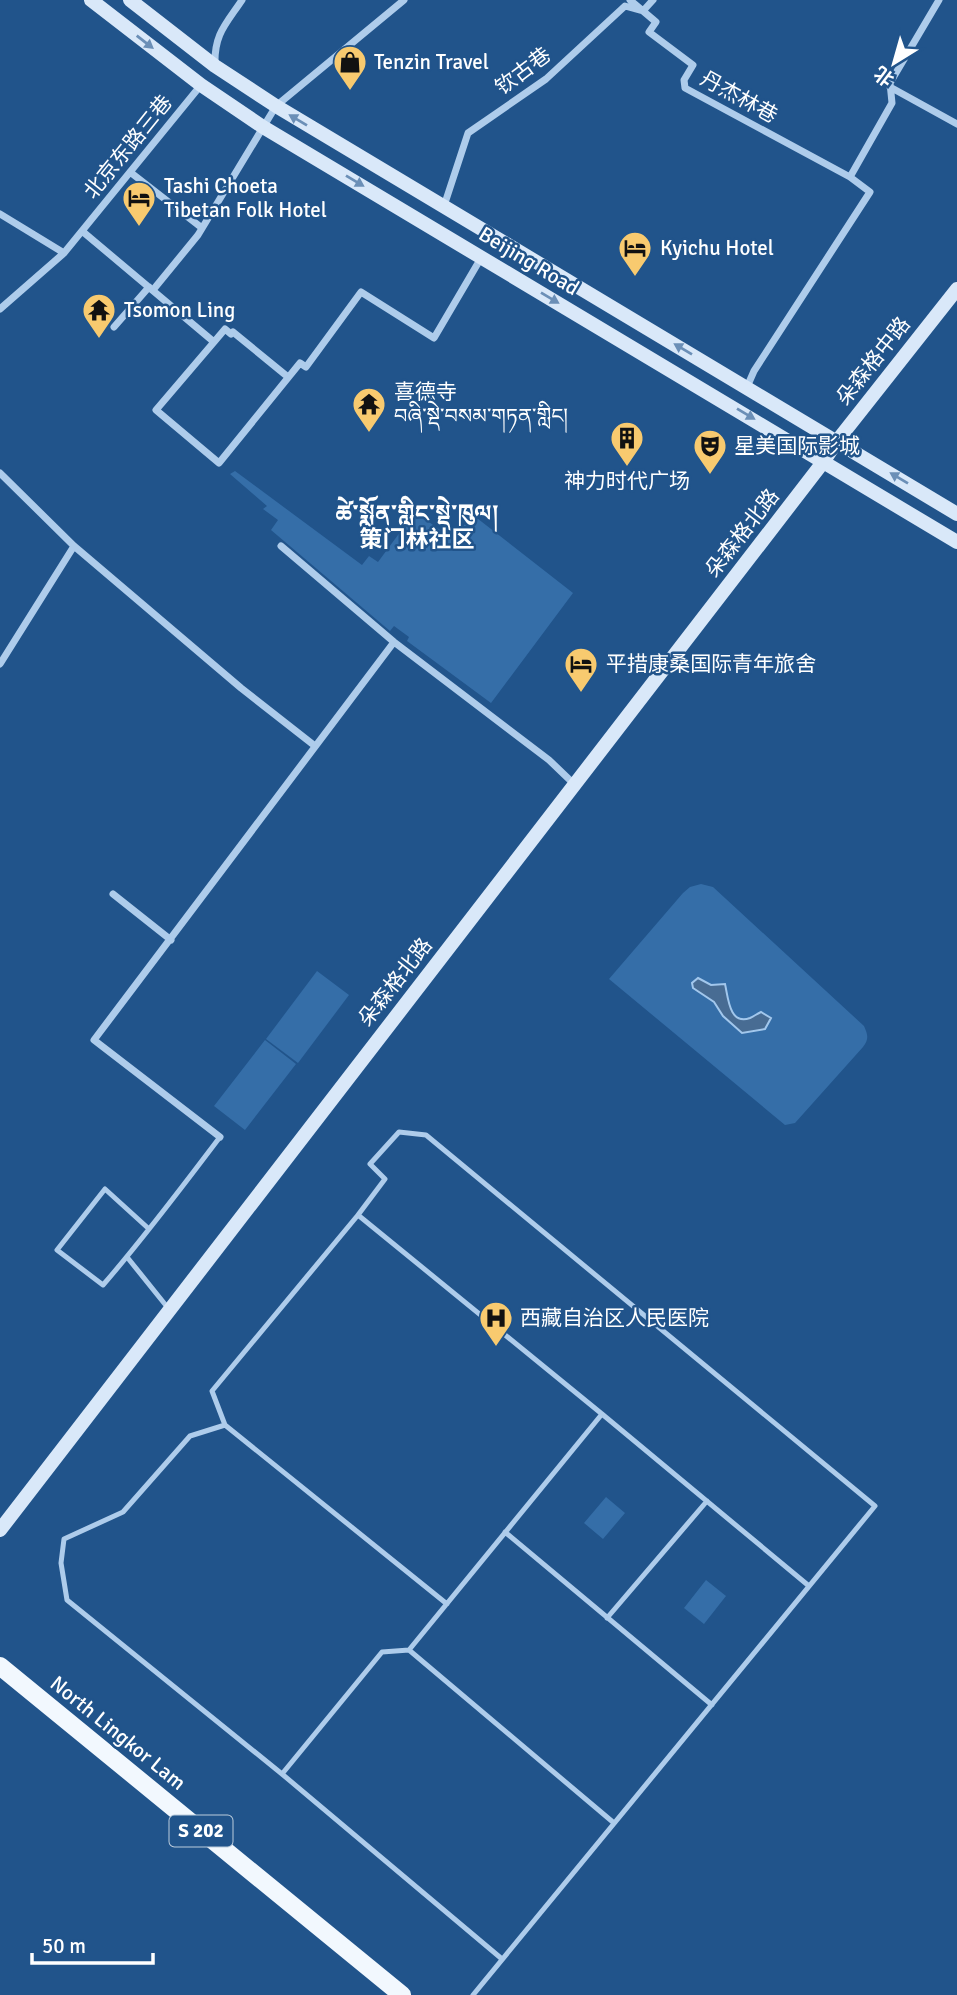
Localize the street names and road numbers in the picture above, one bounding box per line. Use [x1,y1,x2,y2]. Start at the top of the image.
street label: 钦古巷 [490,42,556,100]
street label: 丹杰林巷 [696,65,782,129]
street label: 北京东路三巷 [78,90,178,204]
street label: Beijing Road [474,221,584,301]
street label: 朵森格中路 [830,312,916,410]
street label: 朵森格北路 [699,484,785,582]
street label: 朵森格北路 [352,933,438,1031]
street label: North Lingkor Lam [45,1670,191,1796]
road number: S 202 [170,1815,232,1846]

